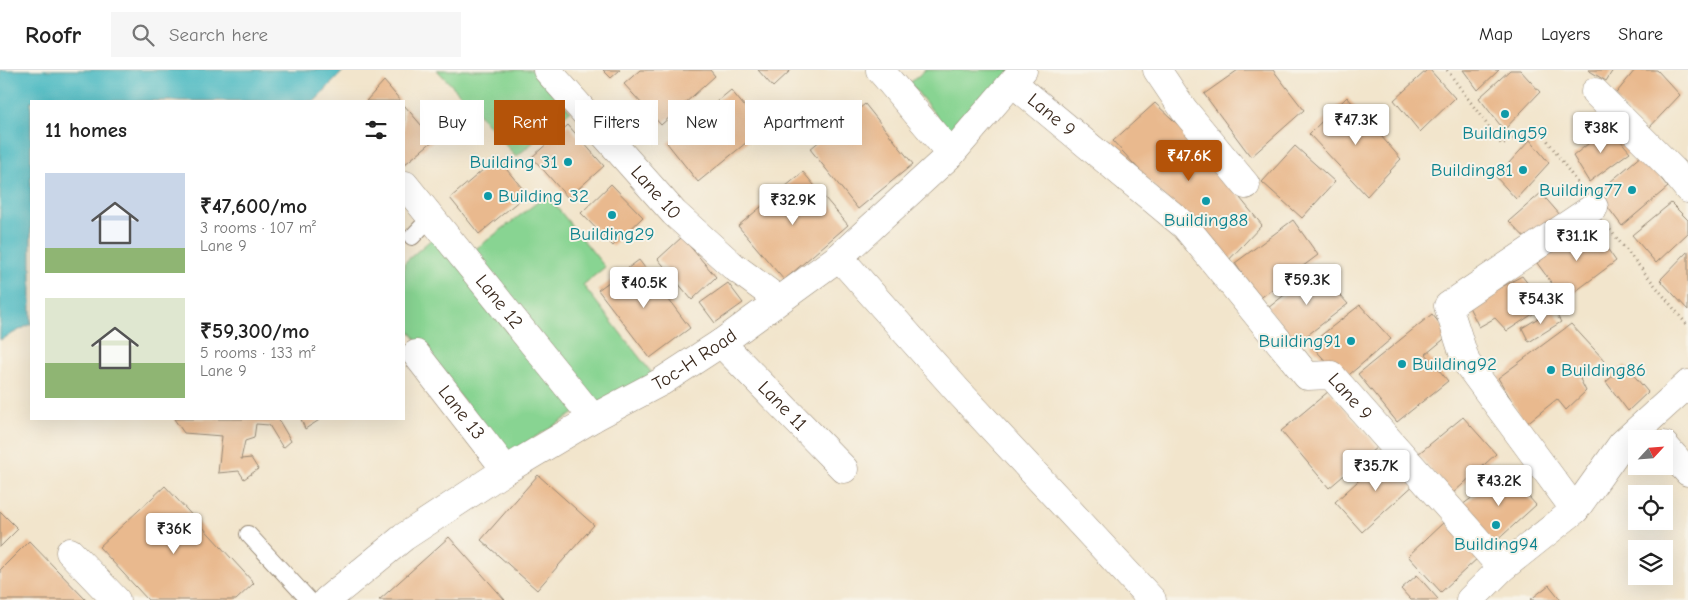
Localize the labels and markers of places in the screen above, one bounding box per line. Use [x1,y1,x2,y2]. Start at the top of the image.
pin: ₹47.3K [1315,104,1397,146]
marker: Building59 [1499,108,1511,120]
pin: ₹38K [1571,112,1631,154]
place label: Building59 [1462,122,1548,144]
pin: ₹47.6K [1148,140,1230,182]
place label: Building 31 [470,151,558,173]
marker: Building 31 [562,156,574,168]
place label: Building81 [1431,159,1513,181]
marker: Building81 [1517,164,1529,176]
place label: Building77 [1539,179,1622,201]
pin: ₹32.9K [752,184,834,226]
marker: Building77 [1626,184,1638,196]
place label: Building 32 [498,185,589,207]
marker: Building 32 [482,190,494,202]
marker: Building88 [1200,195,1212,207]
marker: Building29 [606,209,618,221]
place label: Building88 [1164,209,1248,231]
pin: ₹31.1K [1536,220,1618,262]
place label: Building29 [570,223,654,245]
pin: ₹59.3K [1266,264,1348,306]
pin: ₹40.5K [603,266,685,309]
pin: ₹54.3K [1500,282,1582,325]
place label: Building91 [1258,330,1341,352]
marker: Building91 [1345,335,1357,347]
place label: Building92 [1412,353,1497,375]
marker: Building92 [1396,358,1408,370]
place label: Building86 [1561,359,1646,381]
marker: Building86 [1545,364,1557,376]
pin: ₹35.7K [1335,450,1417,492]
pin: ₹43.2K [1458,464,1540,507]
pin: ₹36K [144,512,204,555]
marker: Building94 [1490,519,1502,531]
place label: Building94 [1454,533,1538,555]

